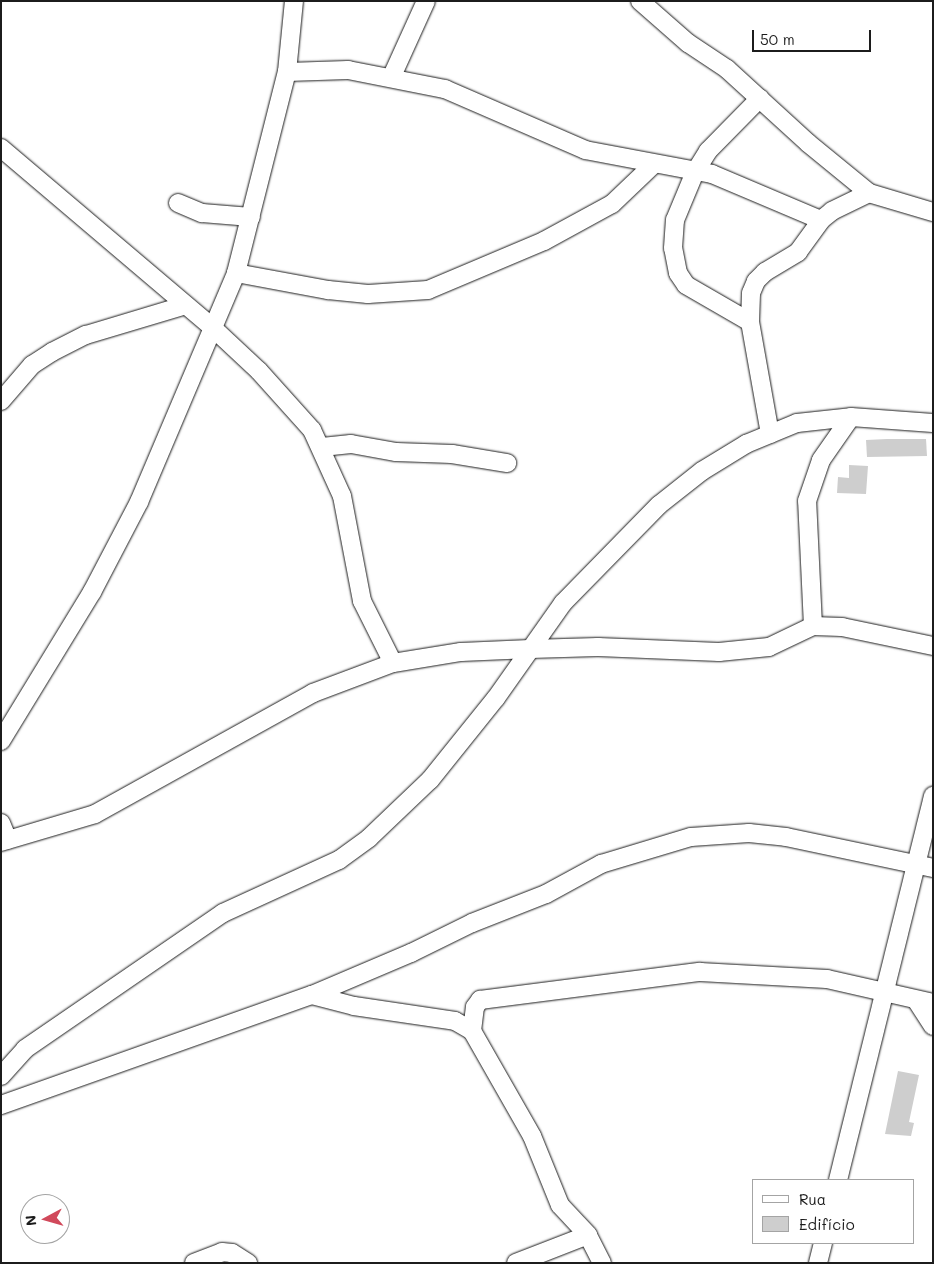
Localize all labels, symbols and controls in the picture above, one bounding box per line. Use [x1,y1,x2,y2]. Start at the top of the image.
scale bar [754,20,873,52]
text: 50 m [760,29,795,49]
legend [752,1179,914,1244]
text: Rua [799,1189,826,1209]
north arrow [20,1194,70,1244]
text: N [21,1214,41,1227]
text: Edifício [799,1214,855,1234]

